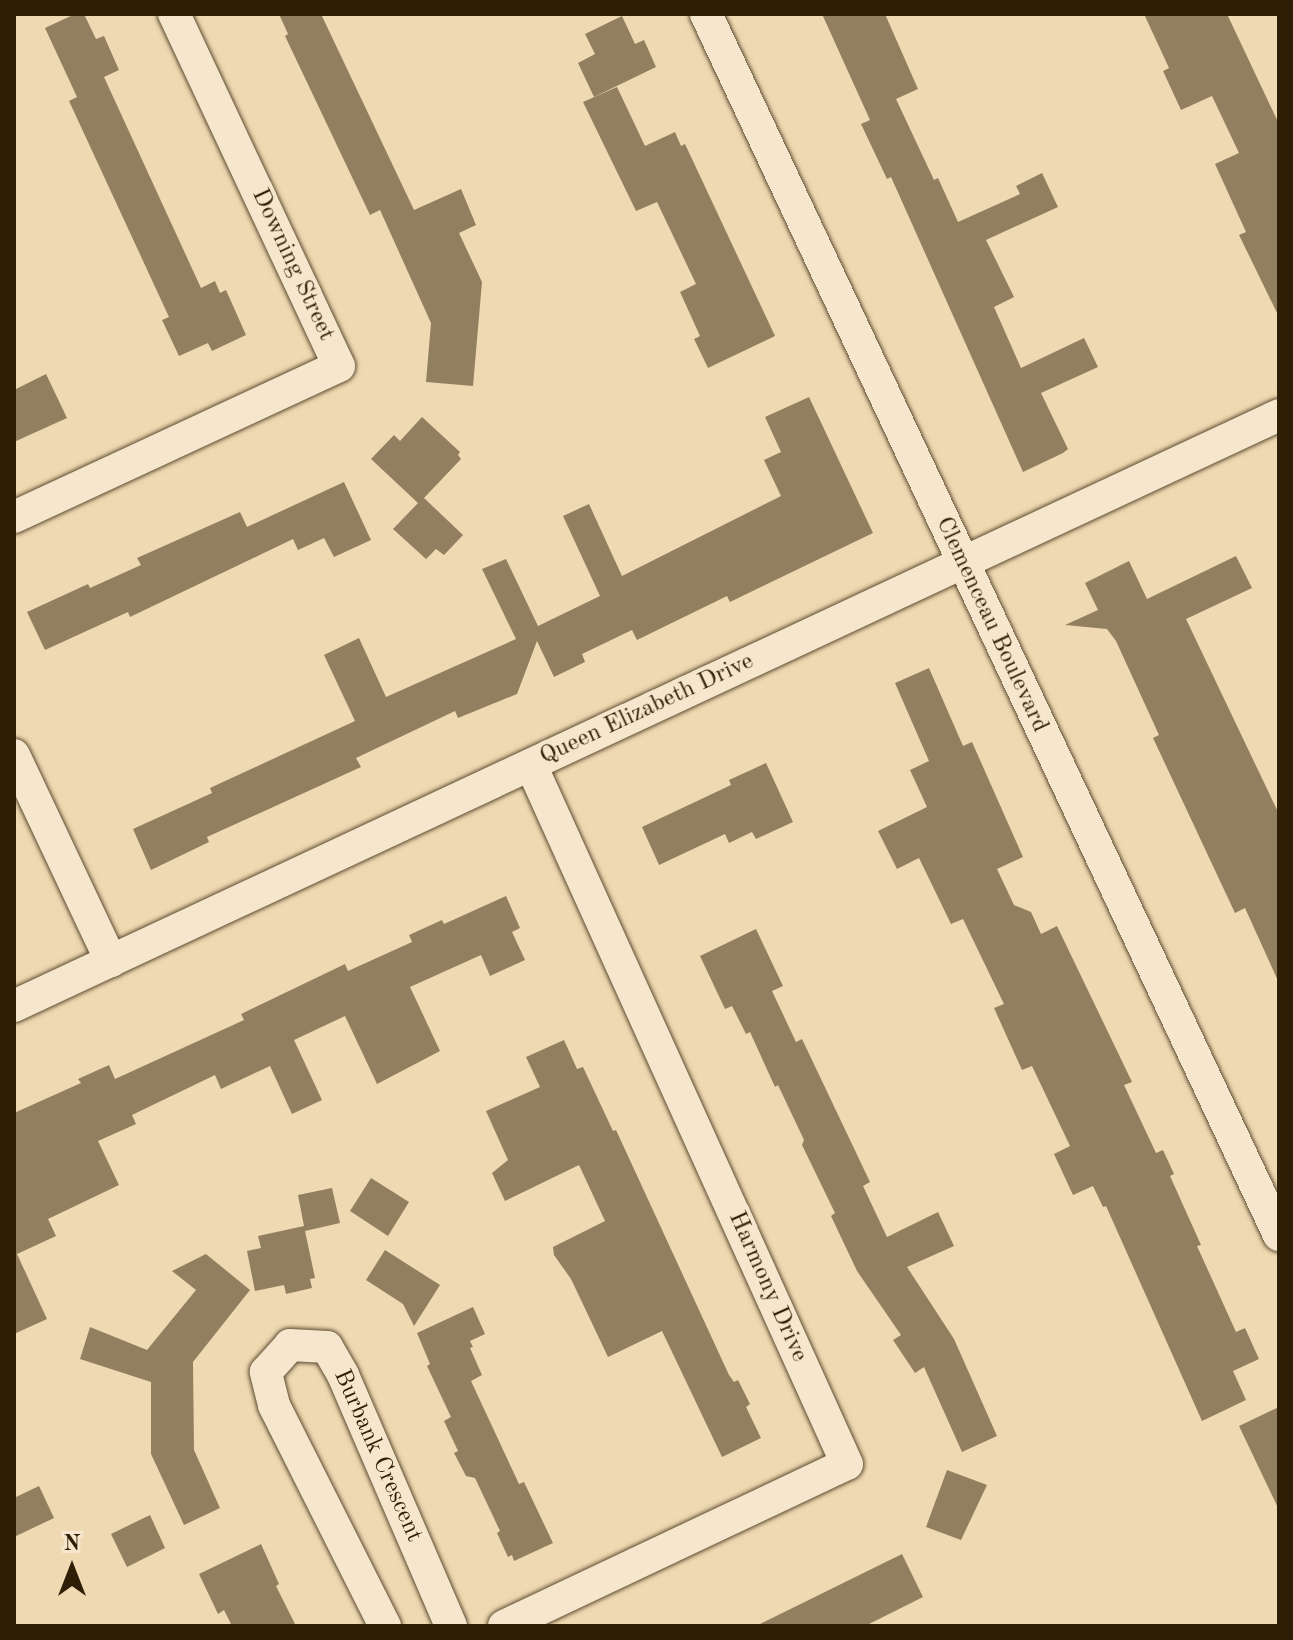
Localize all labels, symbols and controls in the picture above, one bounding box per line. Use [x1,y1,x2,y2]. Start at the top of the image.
street label: Downing Street [244,184,340,346]
street label: Clemenceau Boulevard [928,513,1054,737]
street label: Queen Elizabeth Drive [536,648,758,772]
street label: Harmony Drive [721,1207,813,1367]
street label: Burbank Crescent [326,1365,428,1547]
north arrow [32,1528,112,1608]
text: N [64,1533,80,1555]

